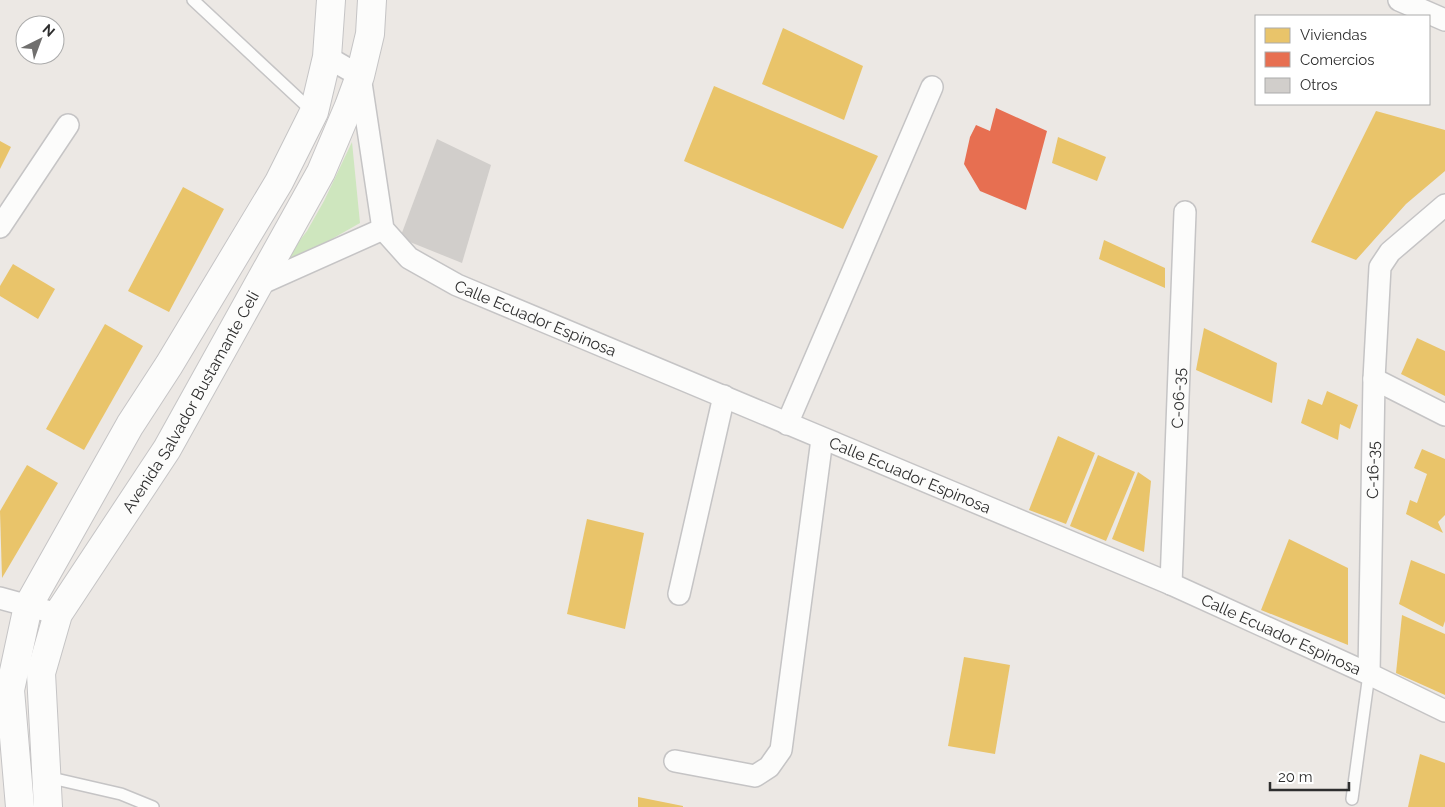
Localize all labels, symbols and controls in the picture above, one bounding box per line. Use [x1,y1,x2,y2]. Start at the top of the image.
north arrow [15,15,65,65]
legend [1255,15,1430,105]
text: N [39,21,58,40]
text: Viviendas [1300,26,1367,44]
text: Comercios [1300,51,1375,69]
text: Otros [1300,76,1337,94]
street label: Calle Ecuador Espinosa [452,276,619,360]
street label: Avenida Salvador Bustamante Celi [118,287,263,516]
street label: C-06-35 [1167,367,1189,429]
street label: Calle Ecuador Espinosa [826,432,994,517]
street label: C-16-35 [1362,441,1382,499]
street label: Calle Ecuador Espinosa [1198,590,1364,679]
scale bar [1270,760,1349,792]
text: 20 m [1278,768,1313,786]

